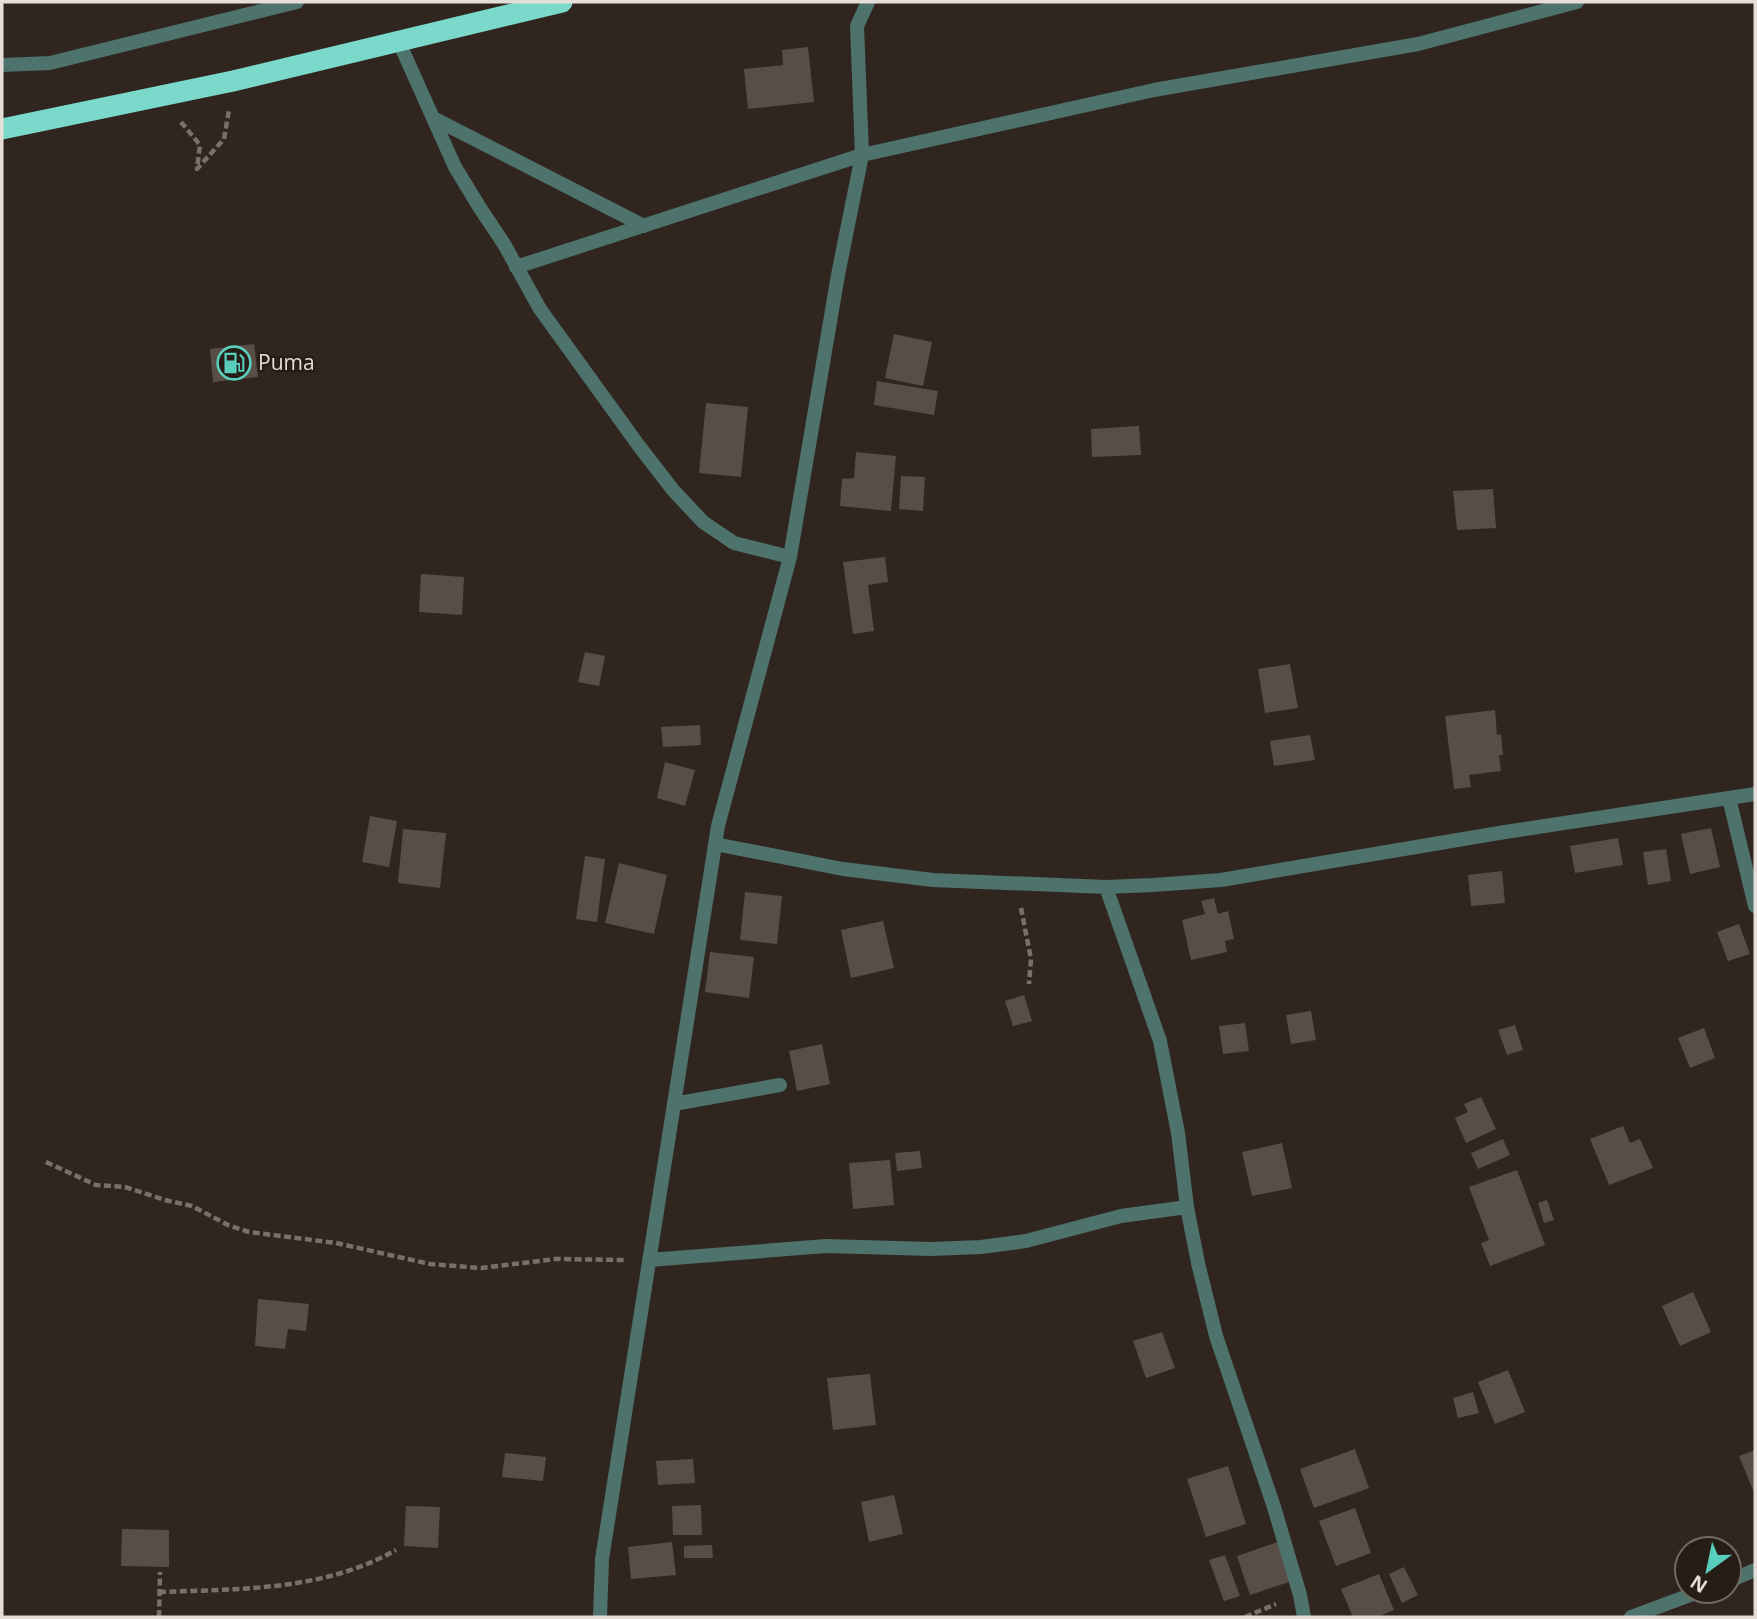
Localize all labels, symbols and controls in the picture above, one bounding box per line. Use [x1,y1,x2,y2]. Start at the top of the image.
fuel station icon: Puma [215,344,253,382]
place label: Puma [258,348,315,376]
north arrow [1673,1535,1743,1605]
text: N [1685,1569,1712,1599]

